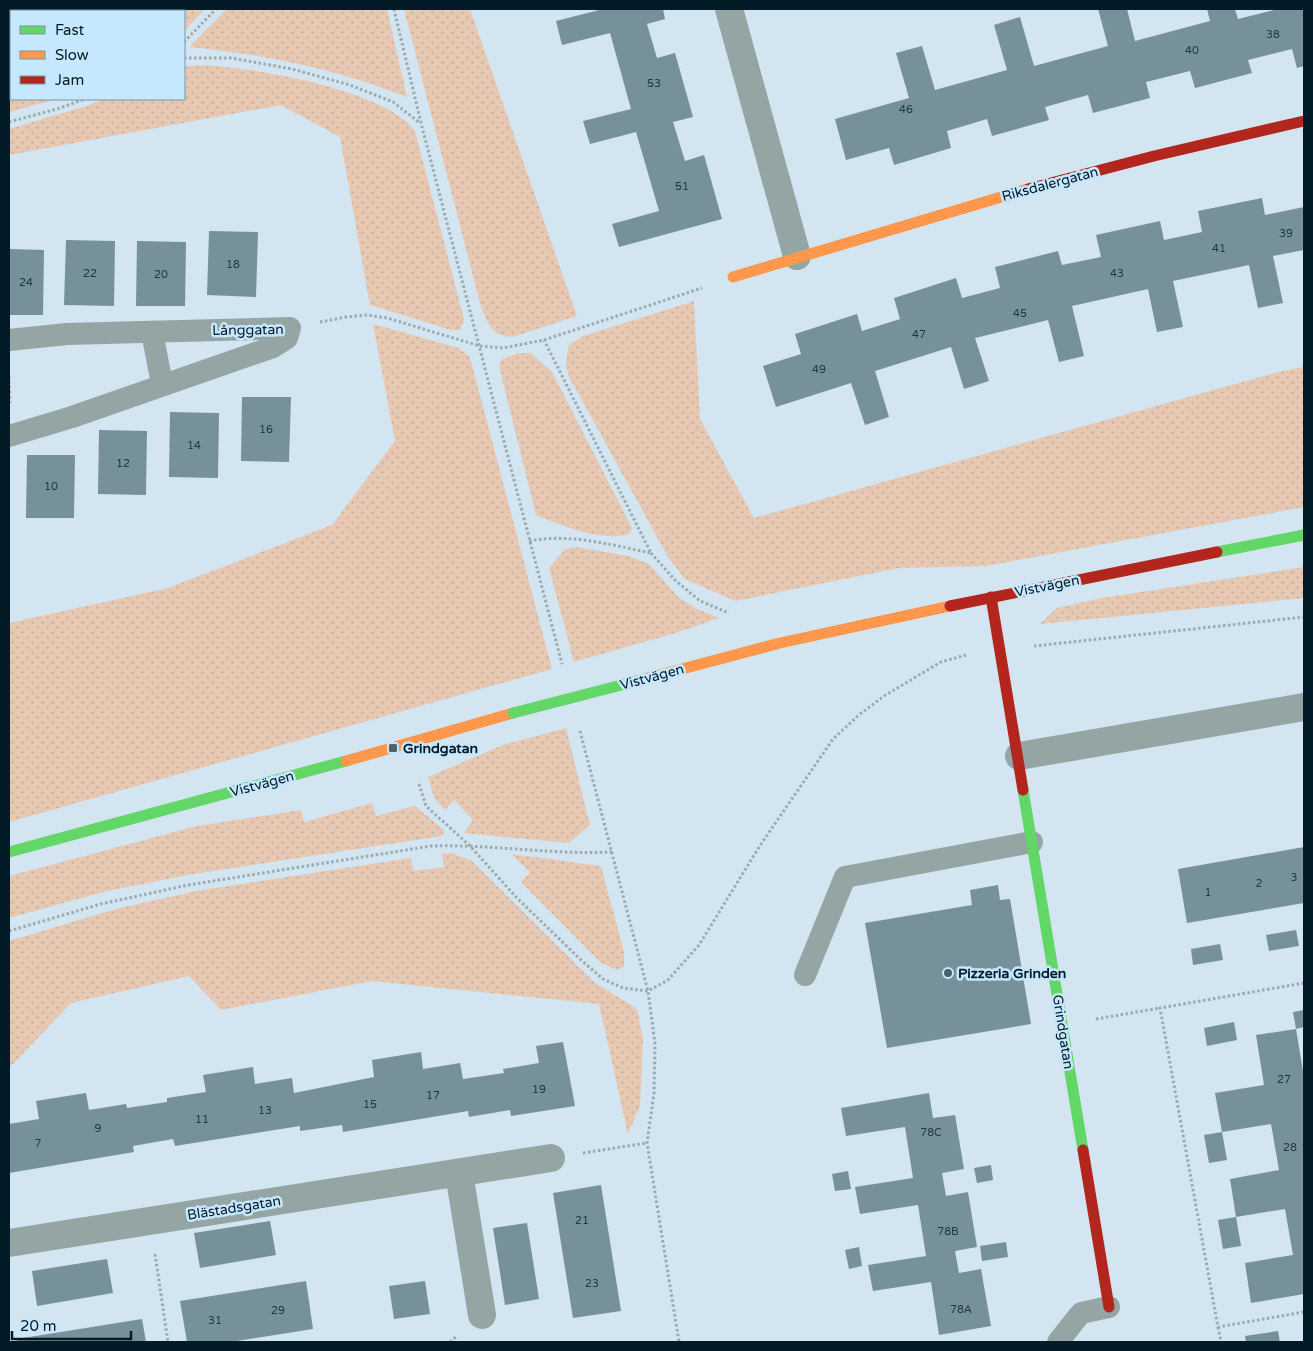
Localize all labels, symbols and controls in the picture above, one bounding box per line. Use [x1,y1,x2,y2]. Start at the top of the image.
legend [10,10,185,100]
text: Fast [55,21,85,39]
house number: 38 [1266,28,1280,41]
house number: 40 [1185,44,1199,57]
text: Slow [55,46,89,64]
text: Jam [55,71,84,89]
house number: 53 [647,77,661,90]
house number: 46 [899,103,913,116]
street label: Riksdalergatan [1000,163,1100,205]
house number: 51 [675,180,689,193]
house number: 39 [1279,227,1293,240]
house number: 41 [1212,242,1226,255]
house number: 18 [226,258,240,271]
house number: 22 [83,267,97,280]
house number: 43 [1110,267,1124,280]
house number: 20 [154,268,168,281]
house number: 24 [19,276,33,289]
house number: 45 [1013,307,1027,320]
street label: Långgatan [212,321,284,339]
house number: 47 [912,328,926,341]
house number: 49 [812,363,826,376]
house number: 16 [259,423,273,436]
house number: 14 [187,439,201,452]
house number: 12 [116,457,130,470]
house number: 10 [44,480,58,493]
street label: Vistvägen [1013,571,1081,601]
street label: Vistvägen [618,660,686,694]
place label: Grindgatan [403,740,478,757]
marker: Grindgatan [387,742,399,754]
street label: Vistvägen [228,767,296,801]
house number: 3 [1291,871,1298,884]
house number: 2 [1256,877,1263,890]
house number: 1 [1205,886,1211,899]
place label: Pizzeria Grinden [958,965,1066,982]
marker: Pizzeria Grinden [942,967,954,979]
street label: Grindgatan [1049,994,1077,1070]
house number: 27 [1277,1073,1291,1086]
house number: 19 [532,1083,546,1096]
house number: 17 [426,1089,440,1102]
house number: 15 [363,1098,377,1111]
house number: 13 [258,1104,272,1117]
house number: 11 [195,1113,209,1126]
house number: 9 [95,1122,102,1135]
house number: 78C [920,1126,942,1139]
house number: 7 [35,1137,42,1150]
house number: 28 [1283,1141,1297,1154]
street label: Blästadsgatan [186,1192,282,1224]
house number: 21 [575,1214,589,1227]
house number: 78B [937,1225,959,1238]
house number: 23 [585,1277,599,1290]
house number: 78A [950,1303,972,1316]
house number: 29 [271,1304,285,1317]
scale bar [12,1308,131,1340]
house number: 31 [208,1314,222,1327]
text: 20 m [20,1317,57,1335]

